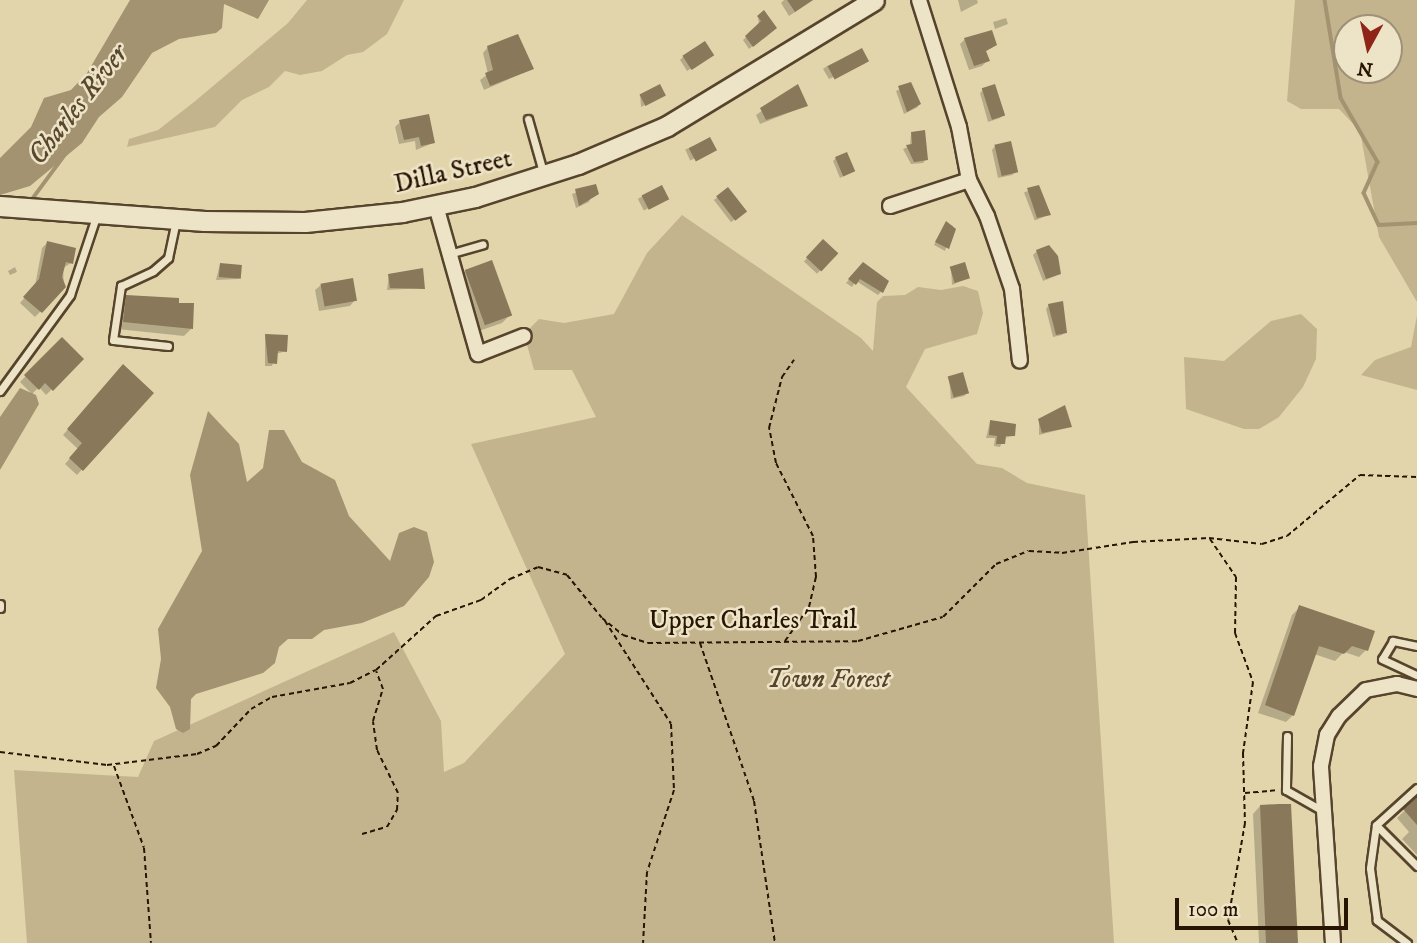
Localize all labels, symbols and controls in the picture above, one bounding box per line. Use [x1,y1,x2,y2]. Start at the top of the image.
north arrow [1333,14,1403,84]
water label: Charles River [21,38,135,172]
text: N [1356,56,1375,81]
street label: Dilla Street [391,143,515,201]
street label: Upper Charles Trail [649,605,857,637]
park label: Town Forest [766,664,890,696]
scale bar [1179,884,1352,928]
text: 100 m [1188,897,1239,923]

